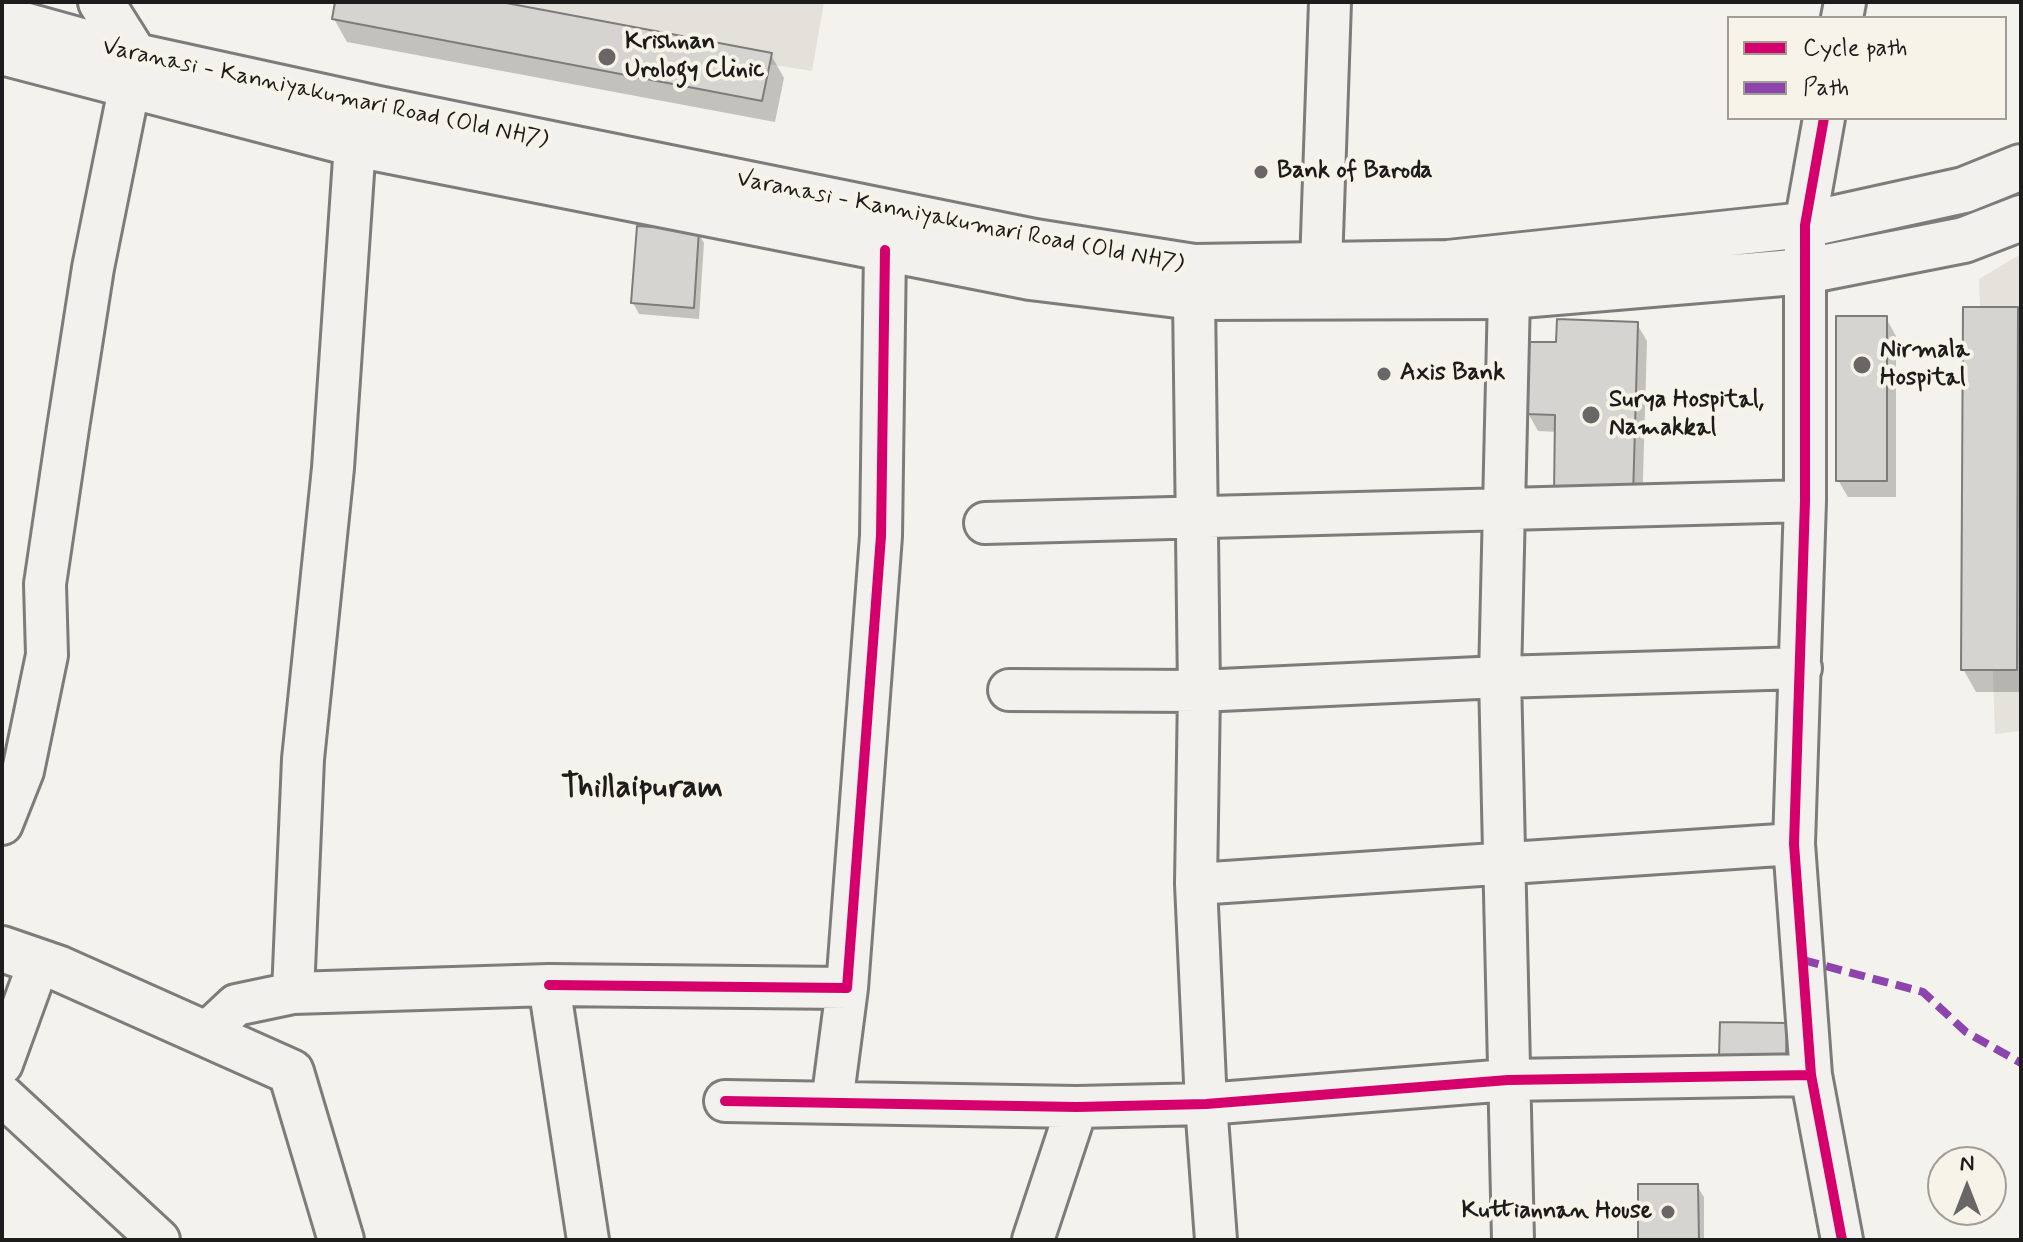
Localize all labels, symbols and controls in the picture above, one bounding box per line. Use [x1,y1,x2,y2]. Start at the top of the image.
legend [1727,16,2007,120]
place label: Krishnan Urology Clinic [625,29,764,85]
text: Cycle path [1803,33,1908,64]
street label: Varanasi - Kanniyakumari Road (Old NH7) [99,34,551,156]
marker: Krishnan Urology Clinic [596,46,618,68]
text: Path [1803,73,1849,104]
place label: Bank of Baroda [1277,158,1433,186]
marker: Bank of Baroda [1252,163,1270,181]
street label: Varanasi - Kanniyakumari Road (Old NH7) [734,165,1186,281]
place label: Nirmala Hospital [1880,337,1969,393]
marker: Nirmala Hospital [1851,354,1873,376]
place label: Axis Bank [1400,360,1505,388]
marker: Axis Bank [1375,365,1393,383]
place label: Surya Hospital, Namakkal [1609,387,1764,443]
marker: Surya Hospital, Namakkal [1580,404,1602,426]
district label: Thillaipuram [561,770,723,808]
north arrow [1927,1146,2007,1226]
text: N [1960,1150,1974,1178]
place label: Kuttiannan House [1461,1198,1652,1226]
marker: Kuttiannan House [1659,1203,1677,1221]

